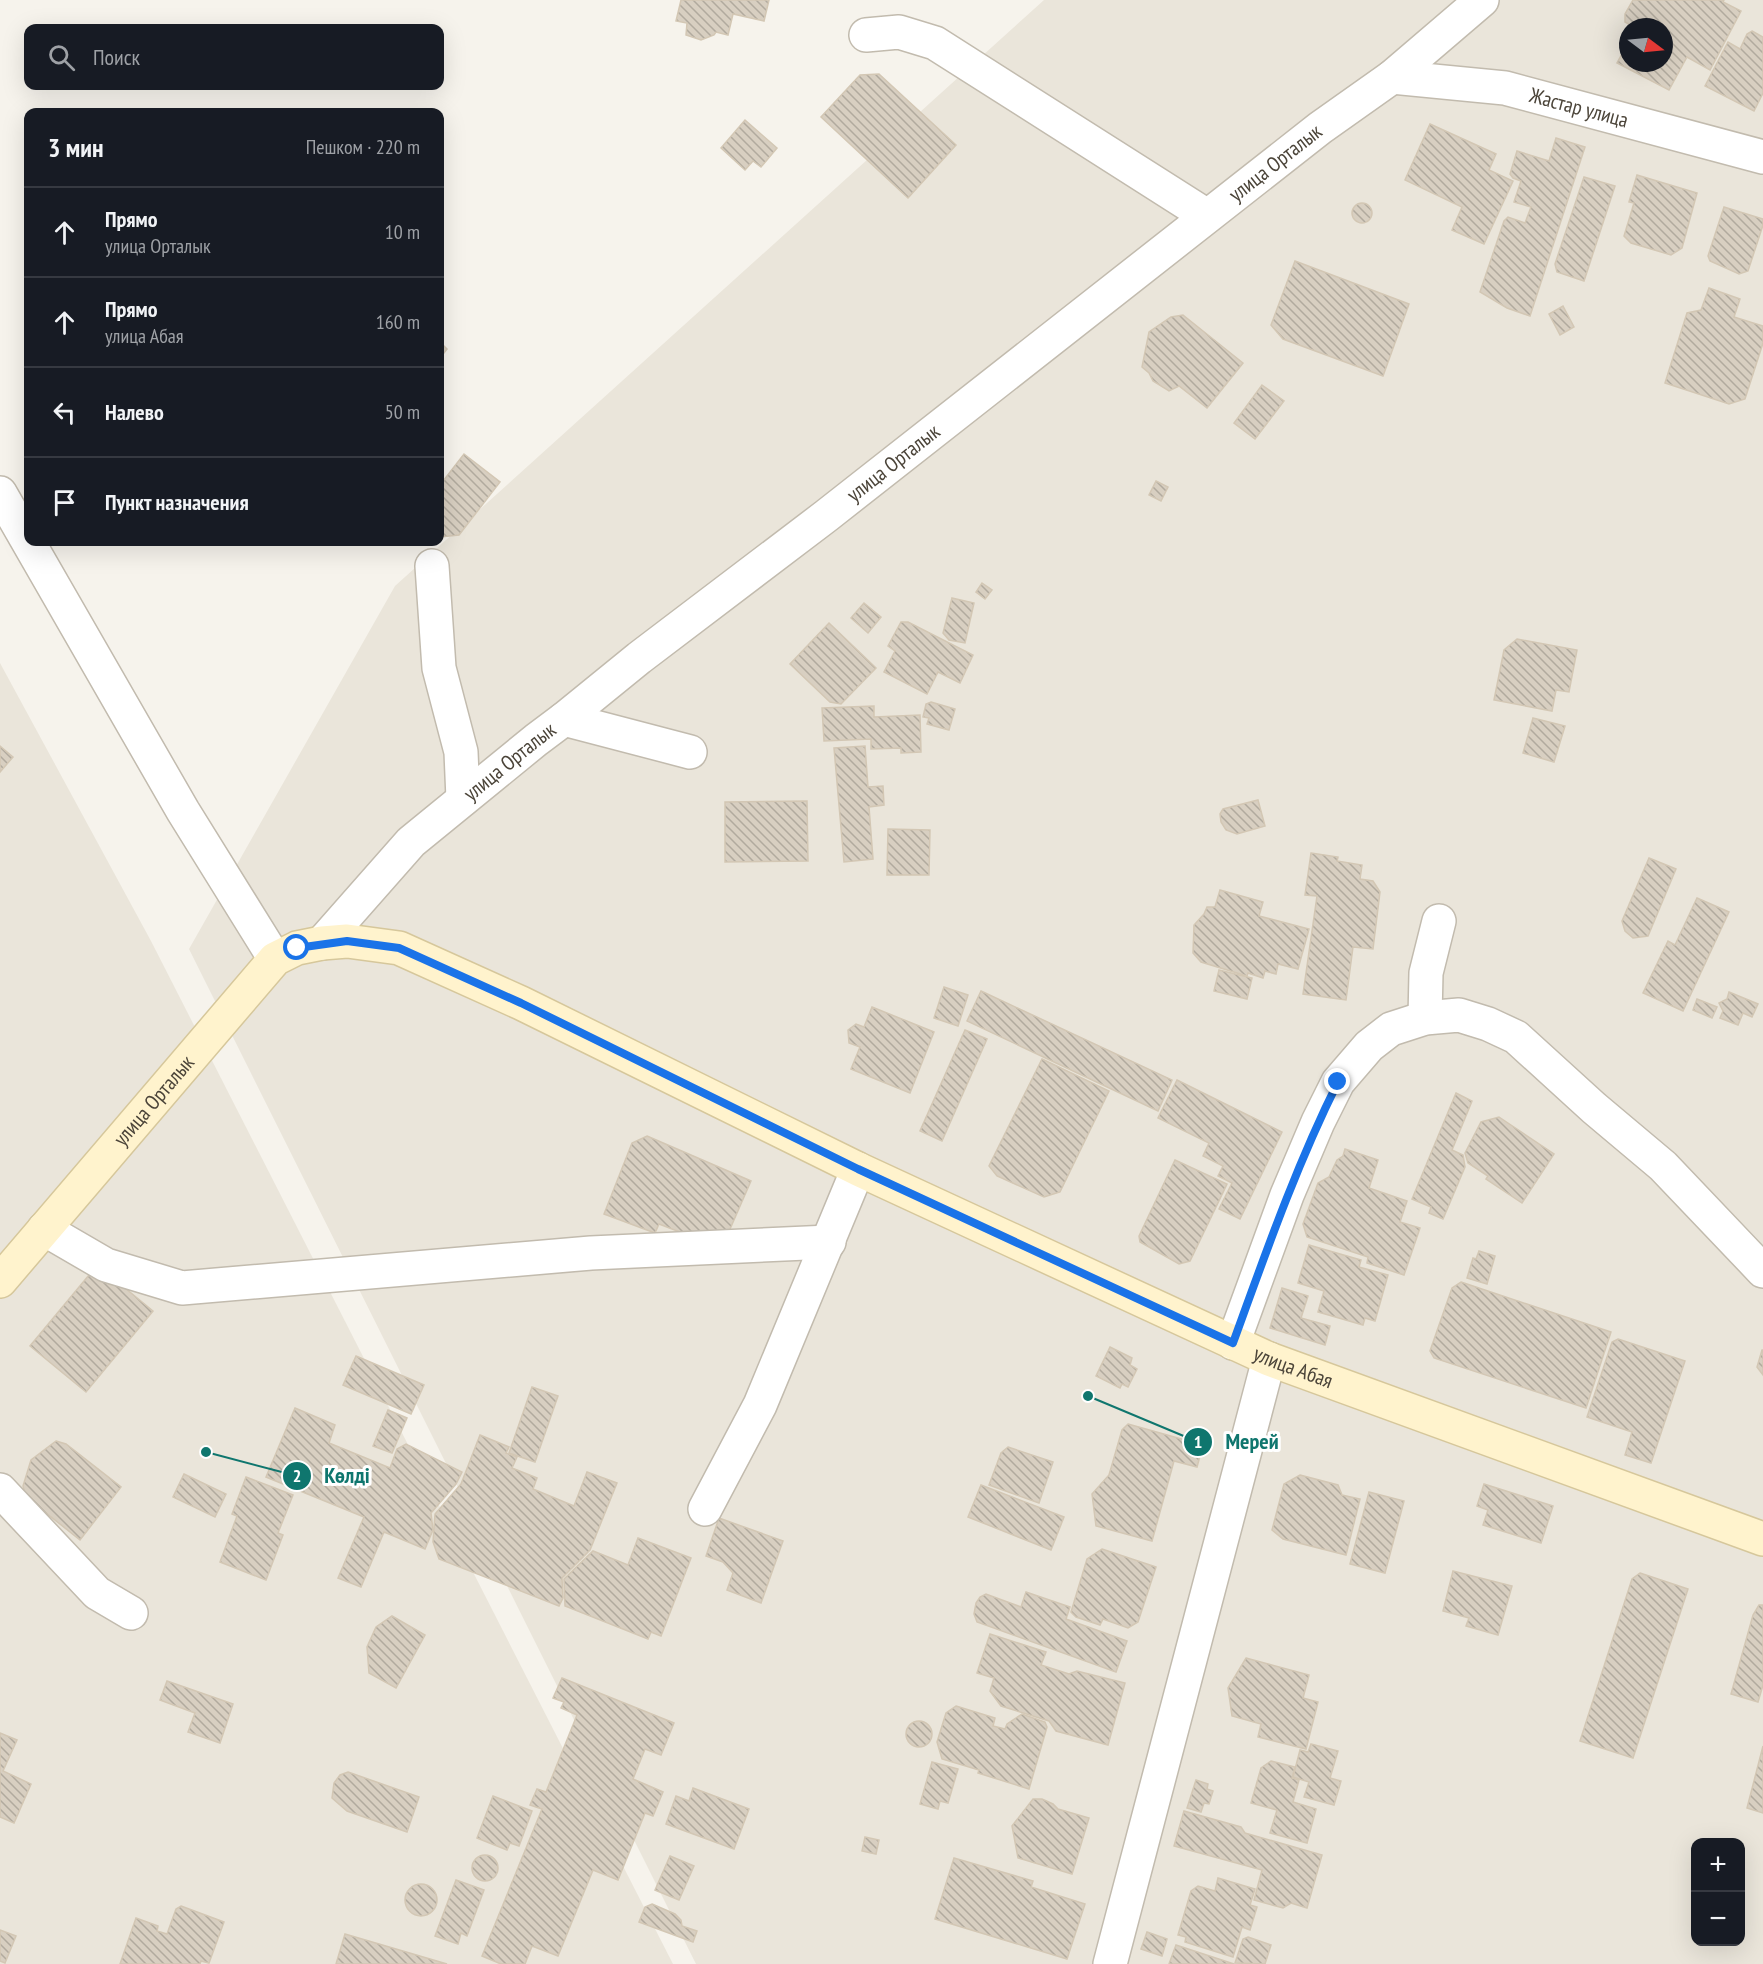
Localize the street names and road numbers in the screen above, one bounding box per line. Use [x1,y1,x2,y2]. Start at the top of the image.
street label: Жастар улица [1526,81,1631,133]
street label: улица Орталык [1223,118,1327,208]
street label: улица Орталык [841,418,945,508]
street label: улица Орталык [458,716,561,807]
street label: улица Орталык [107,1049,200,1151]
street label: улица Абая [1249,1340,1337,1394]

